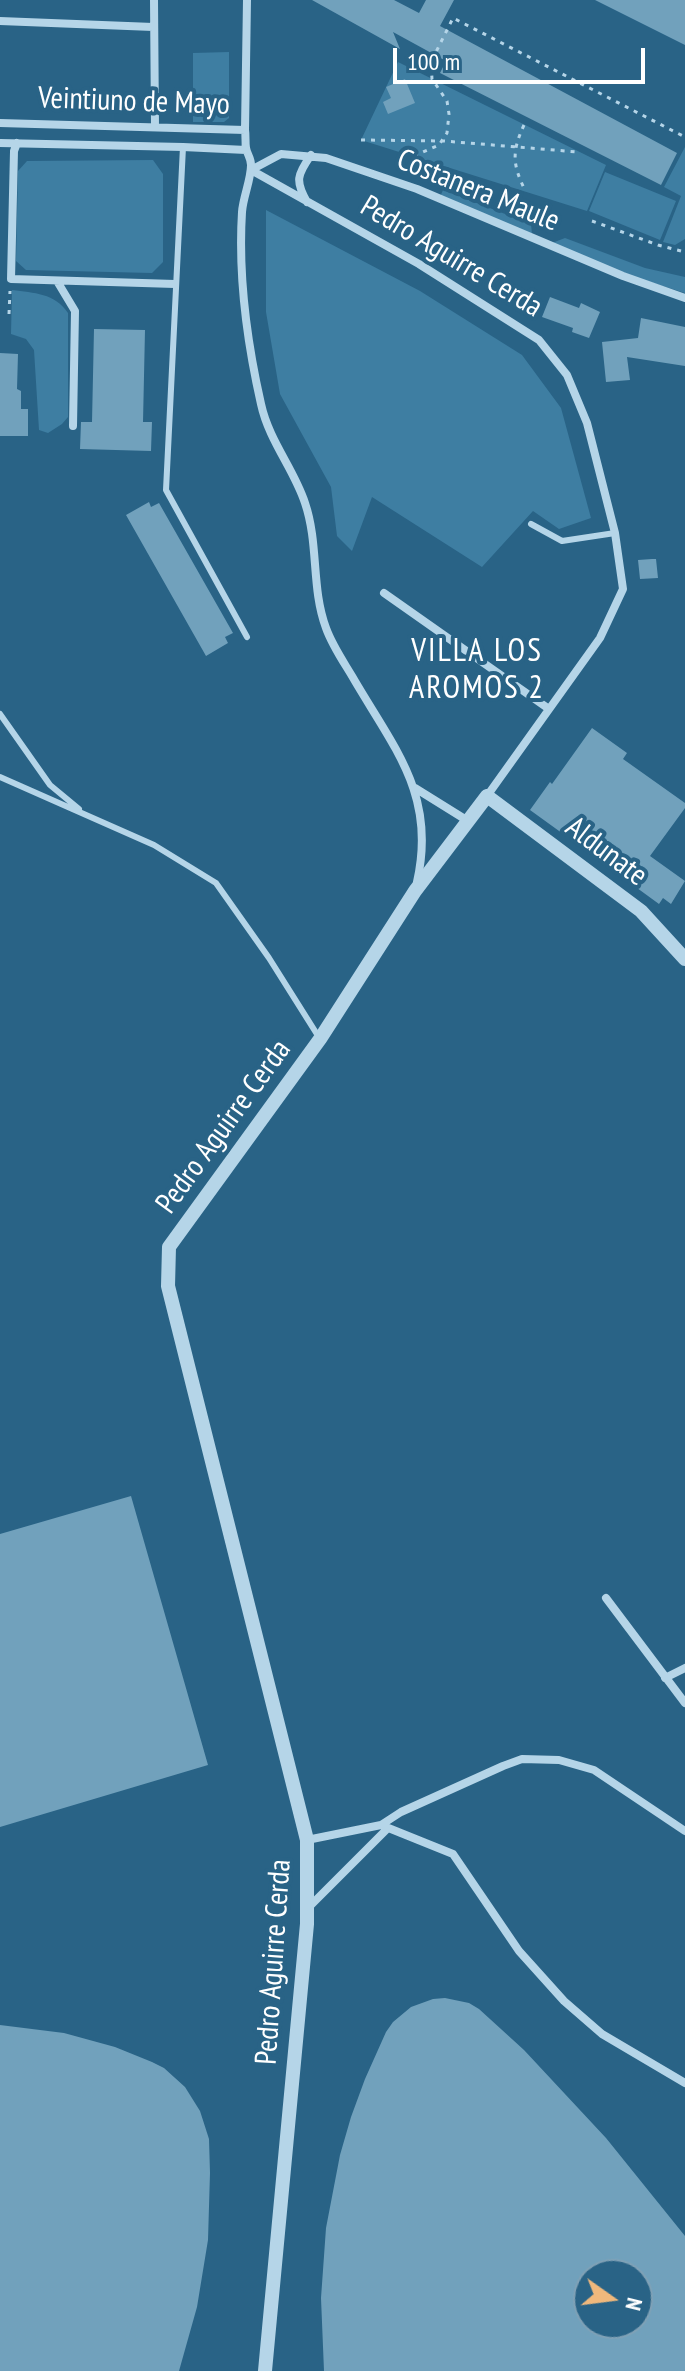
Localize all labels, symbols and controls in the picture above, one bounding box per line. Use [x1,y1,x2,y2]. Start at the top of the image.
scale bar [397,32,649,82]
text: 100 m [407,46,460,77]
street label: Veintiuno de Mayo [38,81,230,123]
street label: Costanera Maule [392,142,564,240]
street label: Pedro Aguirre Cerda [354,189,548,325]
district label: VILLA LOS AROMOS 2 [409,633,545,708]
street label: Aldunate [558,810,654,894]
street label: Pedro Aguirre Cerda [149,1033,299,1221]
street label: Pedro Aguirre Cerda [249,1858,299,2066]
north arrow [573,2259,653,2339]
text: N [619,2295,649,2313]

